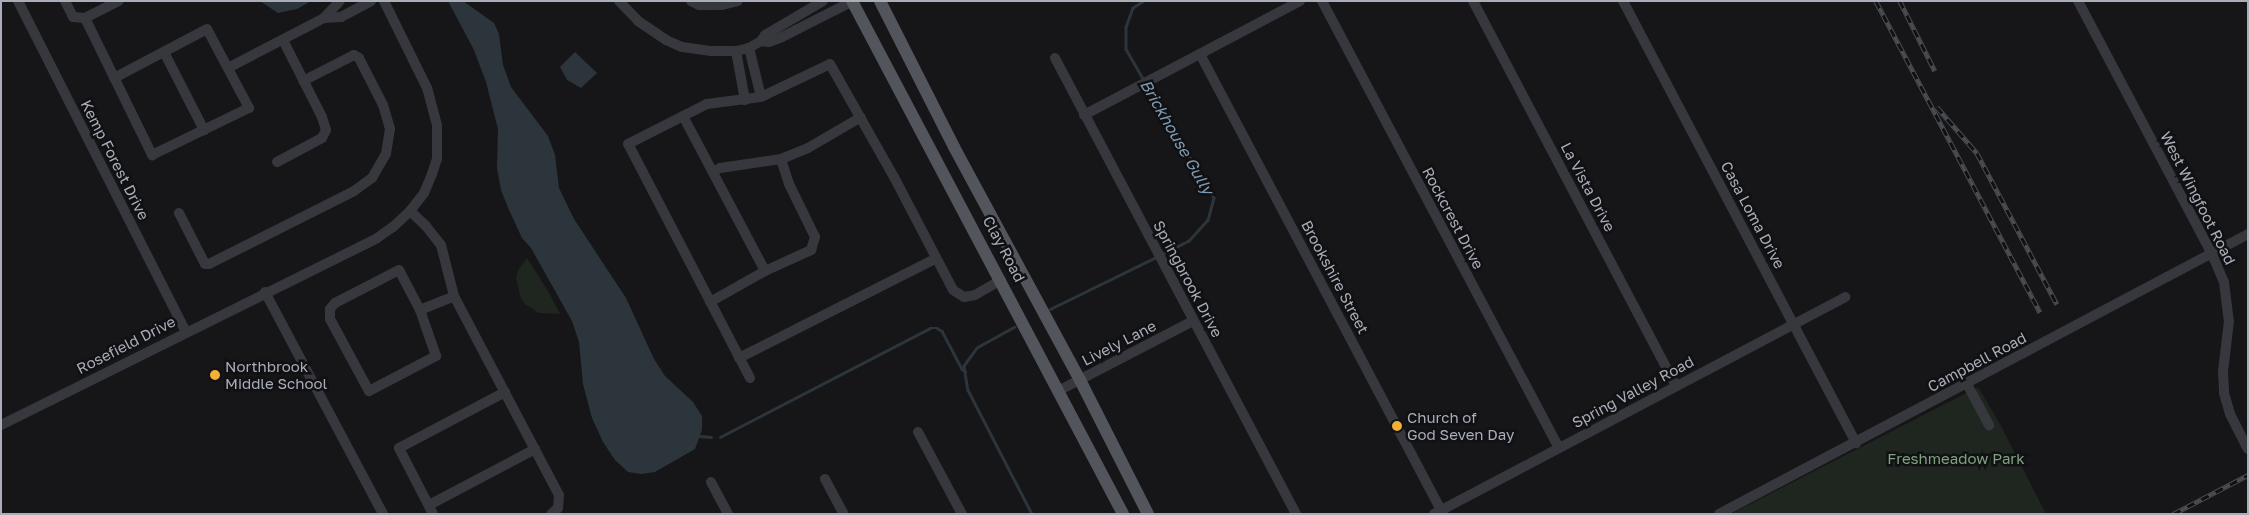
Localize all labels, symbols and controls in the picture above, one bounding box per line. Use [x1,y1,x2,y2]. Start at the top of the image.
water label: Brickhouse Gully [1136,76,1218,198]
street label: Kemp Forest Drive [77,97,153,223]
street label: West Wingfoot Road [2157,128,2239,268]
street label: La Vista Drive [1557,139,1619,235]
street label: Casa Loma Drive [1717,158,1789,272]
street label: Rockcrest Drive [1419,164,1487,272]
street label: Clay Road [979,213,1029,285]
street label: Brookshire Street [1297,217,1373,337]
street label: Springbrook Drive [1150,218,1226,340]
street label: Rosefield Drive [74,312,178,378]
street label: Lively Lane [1079,317,1159,369]
street label: Campbell Road [1925,328,2029,396]
street label: Spring Valley Road [1569,352,1697,432]
place label: Northbrook Middle School [225,357,327,392]
marker: Northbrook Middle School [209,369,221,381]
place label: Church of God Seven Day [1407,408,1514,443]
marker: Church of God Seven Day [1391,420,1403,432]
park label: Freshmeadow Park [1887,450,2025,468]

